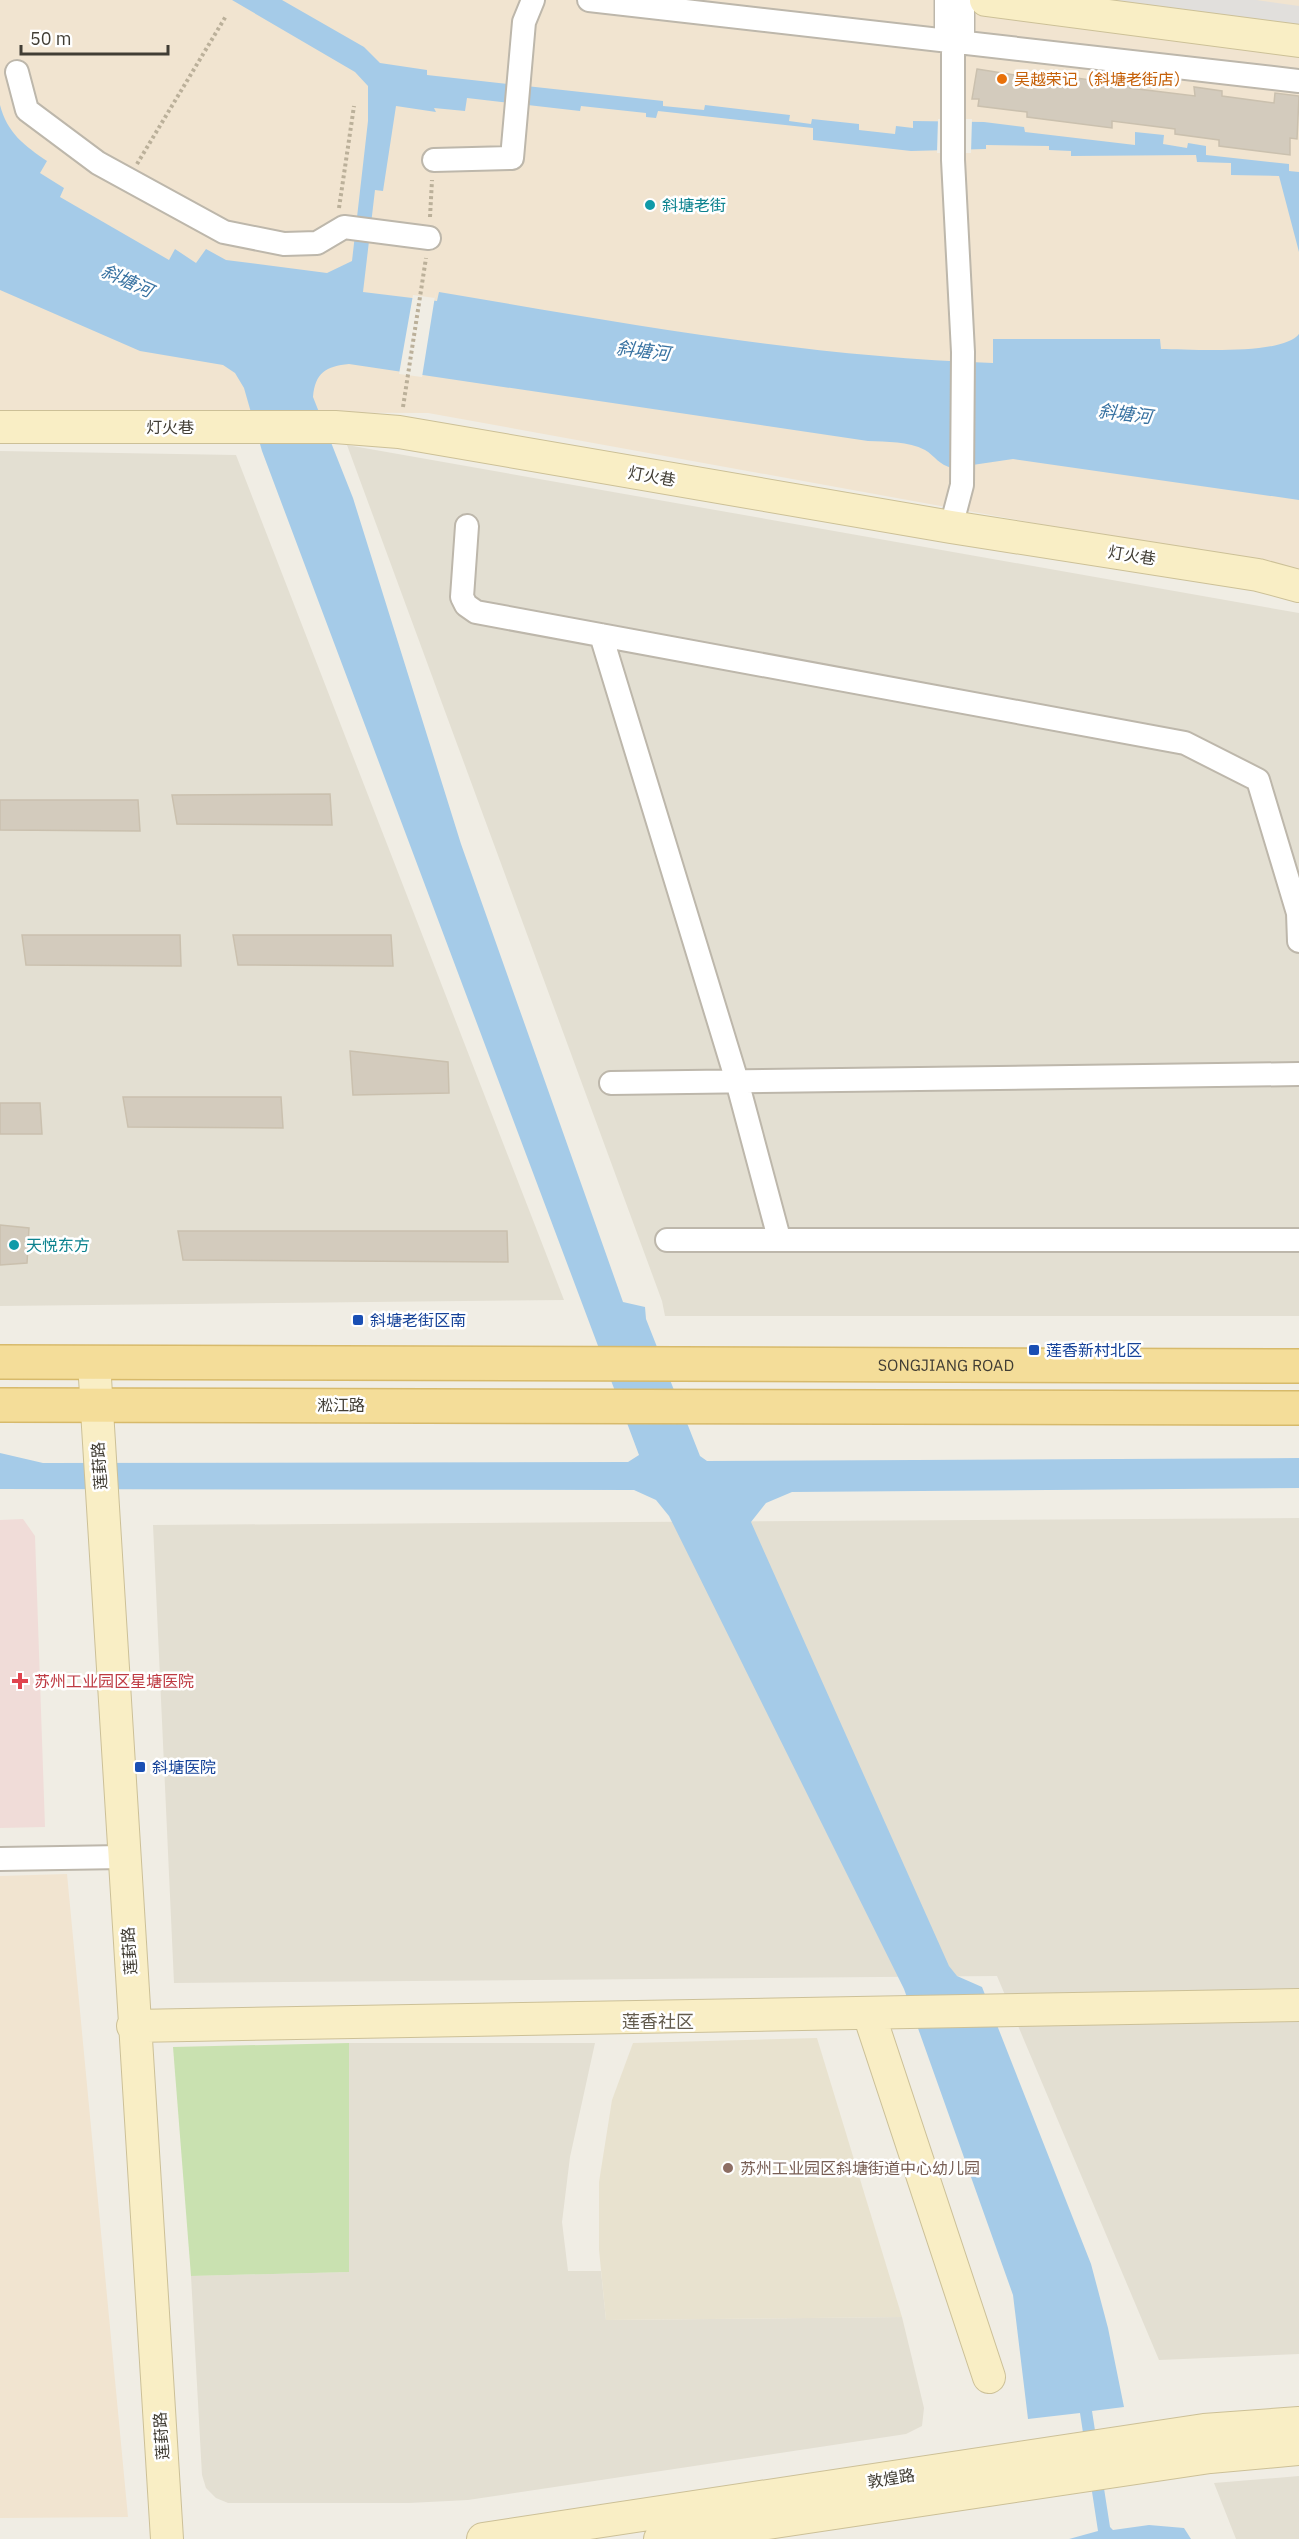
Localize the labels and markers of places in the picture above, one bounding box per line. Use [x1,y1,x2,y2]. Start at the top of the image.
place label: 吴越荣记（斜塘老街店） [1014,69,1190,89]
marker: 吴越荣记（斜塘老街店） [995,72,1009,86]
place label: 斜塘老街 [662,195,726,215]
marker: 斜塘老街 [643,198,657,212]
place label: 天悦东方 [26,1235,90,1255]
marker: 天悦东方 [7,1238,21,1252]
place label: 斜塘老街区南 [370,1310,466,1330]
marker: 斜塘老街区南 [351,1313,365,1327]
place label: 莲香新村北区 [1046,1340,1142,1360]
marker: 莲香新村北区 [1027,1343,1041,1357]
place label: 苏州工业园区星塘医院 [34,1671,194,1691]
marker: 苏州工业园区星塘医院 [11,1672,29,1690]
place label: 斜塘医院 [152,1757,216,1777]
marker: 斜塘医院 [133,1760,147,1774]
place label: 苏州工业园区斜塘街道中心幼儿园 [740,2158,980,2178]
marker: 苏州工业园区斜塘街道中心幼儿园 [721,2161,735,2175]

